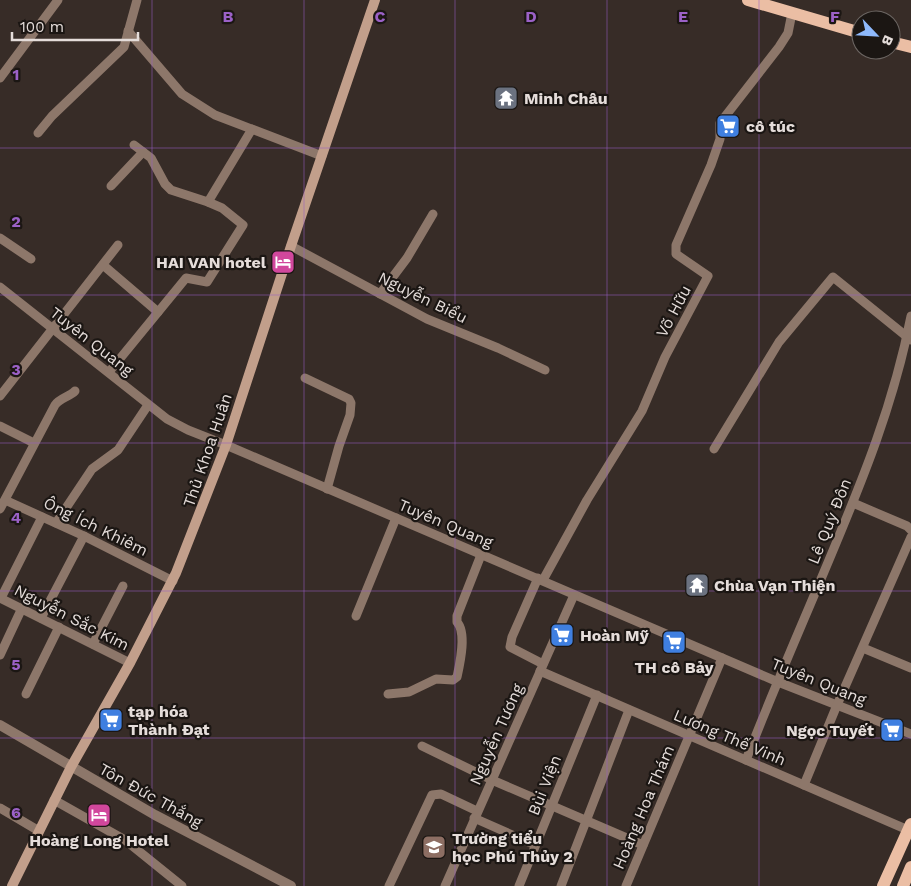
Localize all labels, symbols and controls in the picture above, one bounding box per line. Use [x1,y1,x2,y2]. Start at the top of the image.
text: B [223,7,234,26]
text: C [375,7,386,26]
text: D [525,7,537,26]
text: E [678,7,688,26]
text: F [830,7,840,26]
scale bar [12,10,139,42]
north arrow [851,10,901,60]
text: 100 m [20,18,64,36]
text: B [878,33,897,49]
text: 1 [13,65,19,84]
temple icon: Minh Châu [493,85,519,111]
place label: Minh Châu [524,89,608,108]
supermarket icon: cô túc [715,113,741,139]
place label: cô túc [746,117,795,136]
text: 2 [11,212,21,231]
hotel icon: HAI VAN hotel [270,249,296,275]
place label: HAI VAN hotel [156,253,267,272]
street label: Nguyễn Biểu [375,268,470,327]
street label: Võ Hữu [652,282,695,340]
street label: Tuyên Quang [46,303,138,380]
text: 3 [11,360,21,379]
street label: Thủ Khoa Huân [179,391,236,510]
street label: Lê Quý Đôn [804,476,855,567]
street label: Ông Ích Khiêm [40,493,151,560]
street label: Tuyên Quang [396,495,496,552]
text: 4 [11,508,21,527]
temple icon: Chùa Vạn Thiện [684,572,710,598]
place label: Chùa Vạn Thiện [714,576,836,595]
street label: Nguyễn Sắc Kim [11,580,132,655]
supermarket icon: Hoàn Mỹ [549,622,575,648]
place label: Hoàn Mỹ [580,626,650,645]
supermarket icon: TH cô Bảy [661,629,687,655]
street label: Tuyên Quang [769,654,869,709]
text: 5 [11,655,21,674]
place label: TH cô Bảy [635,658,714,677]
street label: Nguyễn Tương [466,680,527,788]
place label: tạp hóa Thành Đạt [128,702,210,739]
street label: Lương Thế Vinh [671,705,789,770]
supermarket icon: tạp hóa Thành Đạt [98,707,124,733]
supermarket icon: Ngọc Tuyết [879,717,905,743]
place label: Ngọc Tuyết [786,721,874,740]
street label: Hoàng Hoa Thám [609,742,678,872]
street label: Bùi Viện [524,752,565,818]
street label: Tôn Đức Thắng [96,759,206,832]
hotel icon: Hoàng Long Hotel [86,802,112,828]
text: 6 [11,803,21,822]
place label: Trường tiểu học Phú Thủy 2 [452,829,573,866]
place label: Hoàng Long Hotel [29,831,169,850]
school or university icon: Trường tiểu học Phú Thủy 2 [421,834,447,860]

